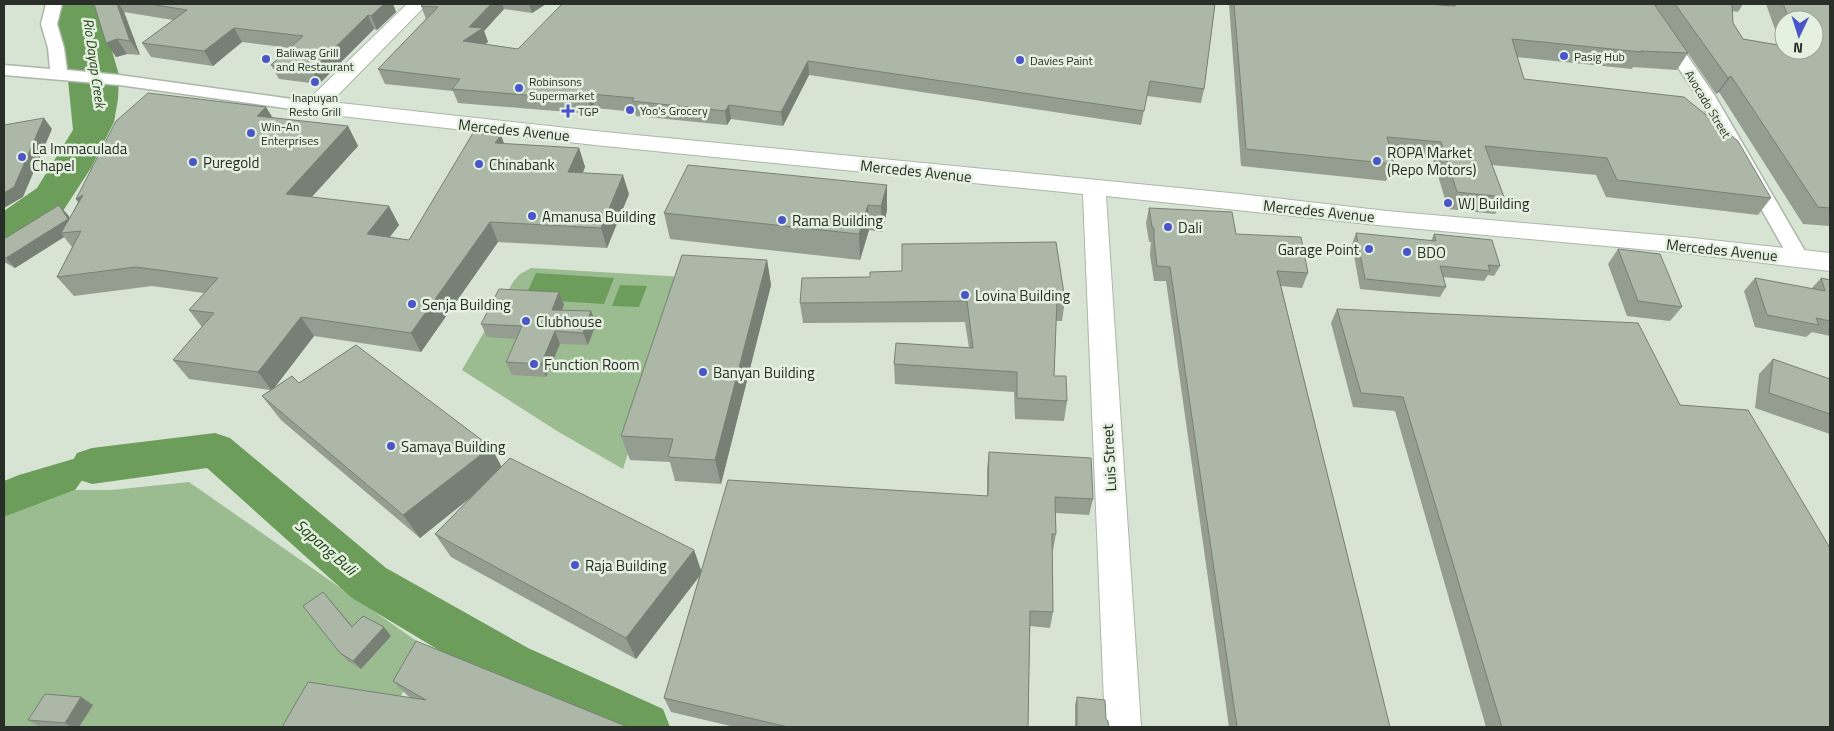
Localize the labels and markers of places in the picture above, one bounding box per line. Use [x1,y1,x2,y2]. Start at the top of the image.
place label: Baliwag Grill and Restaurant [276,43,355,76]
place label: Pasig Hub [1574,47,1625,66]
marker: Pasig Hub [1558,50,1570,62]
place label: Davies Paint [1030,51,1093,70]
marker: Baliwag Grill and Restaurant [260,53,272,65]
marker: Davies Paint [1014,54,1026,66]
place label: Robinsons Supermarket [529,72,595,105]
marker: Inapuyan Resto Grill [309,76,321,88]
marker: Robinsons Supermarket [513,82,525,94]
place label: Inapuyan Resto Grill [289,88,341,121]
place label: Yoo's Grocery [640,101,708,120]
place label: TGP [578,102,599,121]
marker: Yoo's Grocery [624,104,636,116]
marker: TGP [562,105,574,117]
place label: Win-An Enterprises [261,117,319,150]
marker: Win-An Enterprises [245,127,257,139]
place label: La Immaculada Chapel [32,137,128,177]
place label: ROPA Market (Repo Motors) [1387,141,1476,181]
marker: La Immaculada Chapel [16,151,28,163]
place label: Puregold [203,151,260,174]
place label: Chinabank [489,153,555,176]
marker: ROPA Market (Repo Motors) [1371,155,1383,167]
marker: Puregold [187,156,199,168]
marker: Chinabank [473,158,485,170]
place label: WJ Building [1458,192,1530,215]
marker: WJ Building [1442,197,1454,209]
place label: Amanusa Building [542,205,656,228]
place label: Rama Building [792,209,883,232]
marker: Amanusa Building [526,210,538,222]
marker: Rama Building [776,214,788,226]
place label: Dali [1178,216,1202,239]
marker: Dali [1162,221,1174,233]
place label: Garage Point [1278,238,1360,261]
place label: BDO [1417,241,1446,264]
marker: Garage Point [1363,243,1375,255]
marker: BDO [1401,246,1413,258]
place label: Lovina Building [975,284,1070,307]
marker: Lovina Building [959,289,971,301]
place label: Senja Building [422,293,511,316]
marker: Senja Building [406,298,418,310]
place label: Clubhouse [536,310,602,333]
marker: Clubhouse [520,315,532,327]
place label: Function Room [544,353,640,376]
marker: Function Room [528,358,540,370]
place label: Banyan Building [713,361,815,384]
marker: Banyan Building [697,366,709,378]
place label: Samaya Building [401,435,506,458]
marker: Samaya Building [385,440,397,452]
place label: Raja Building [585,554,667,577]
marker: Raja Building [569,559,581,571]

